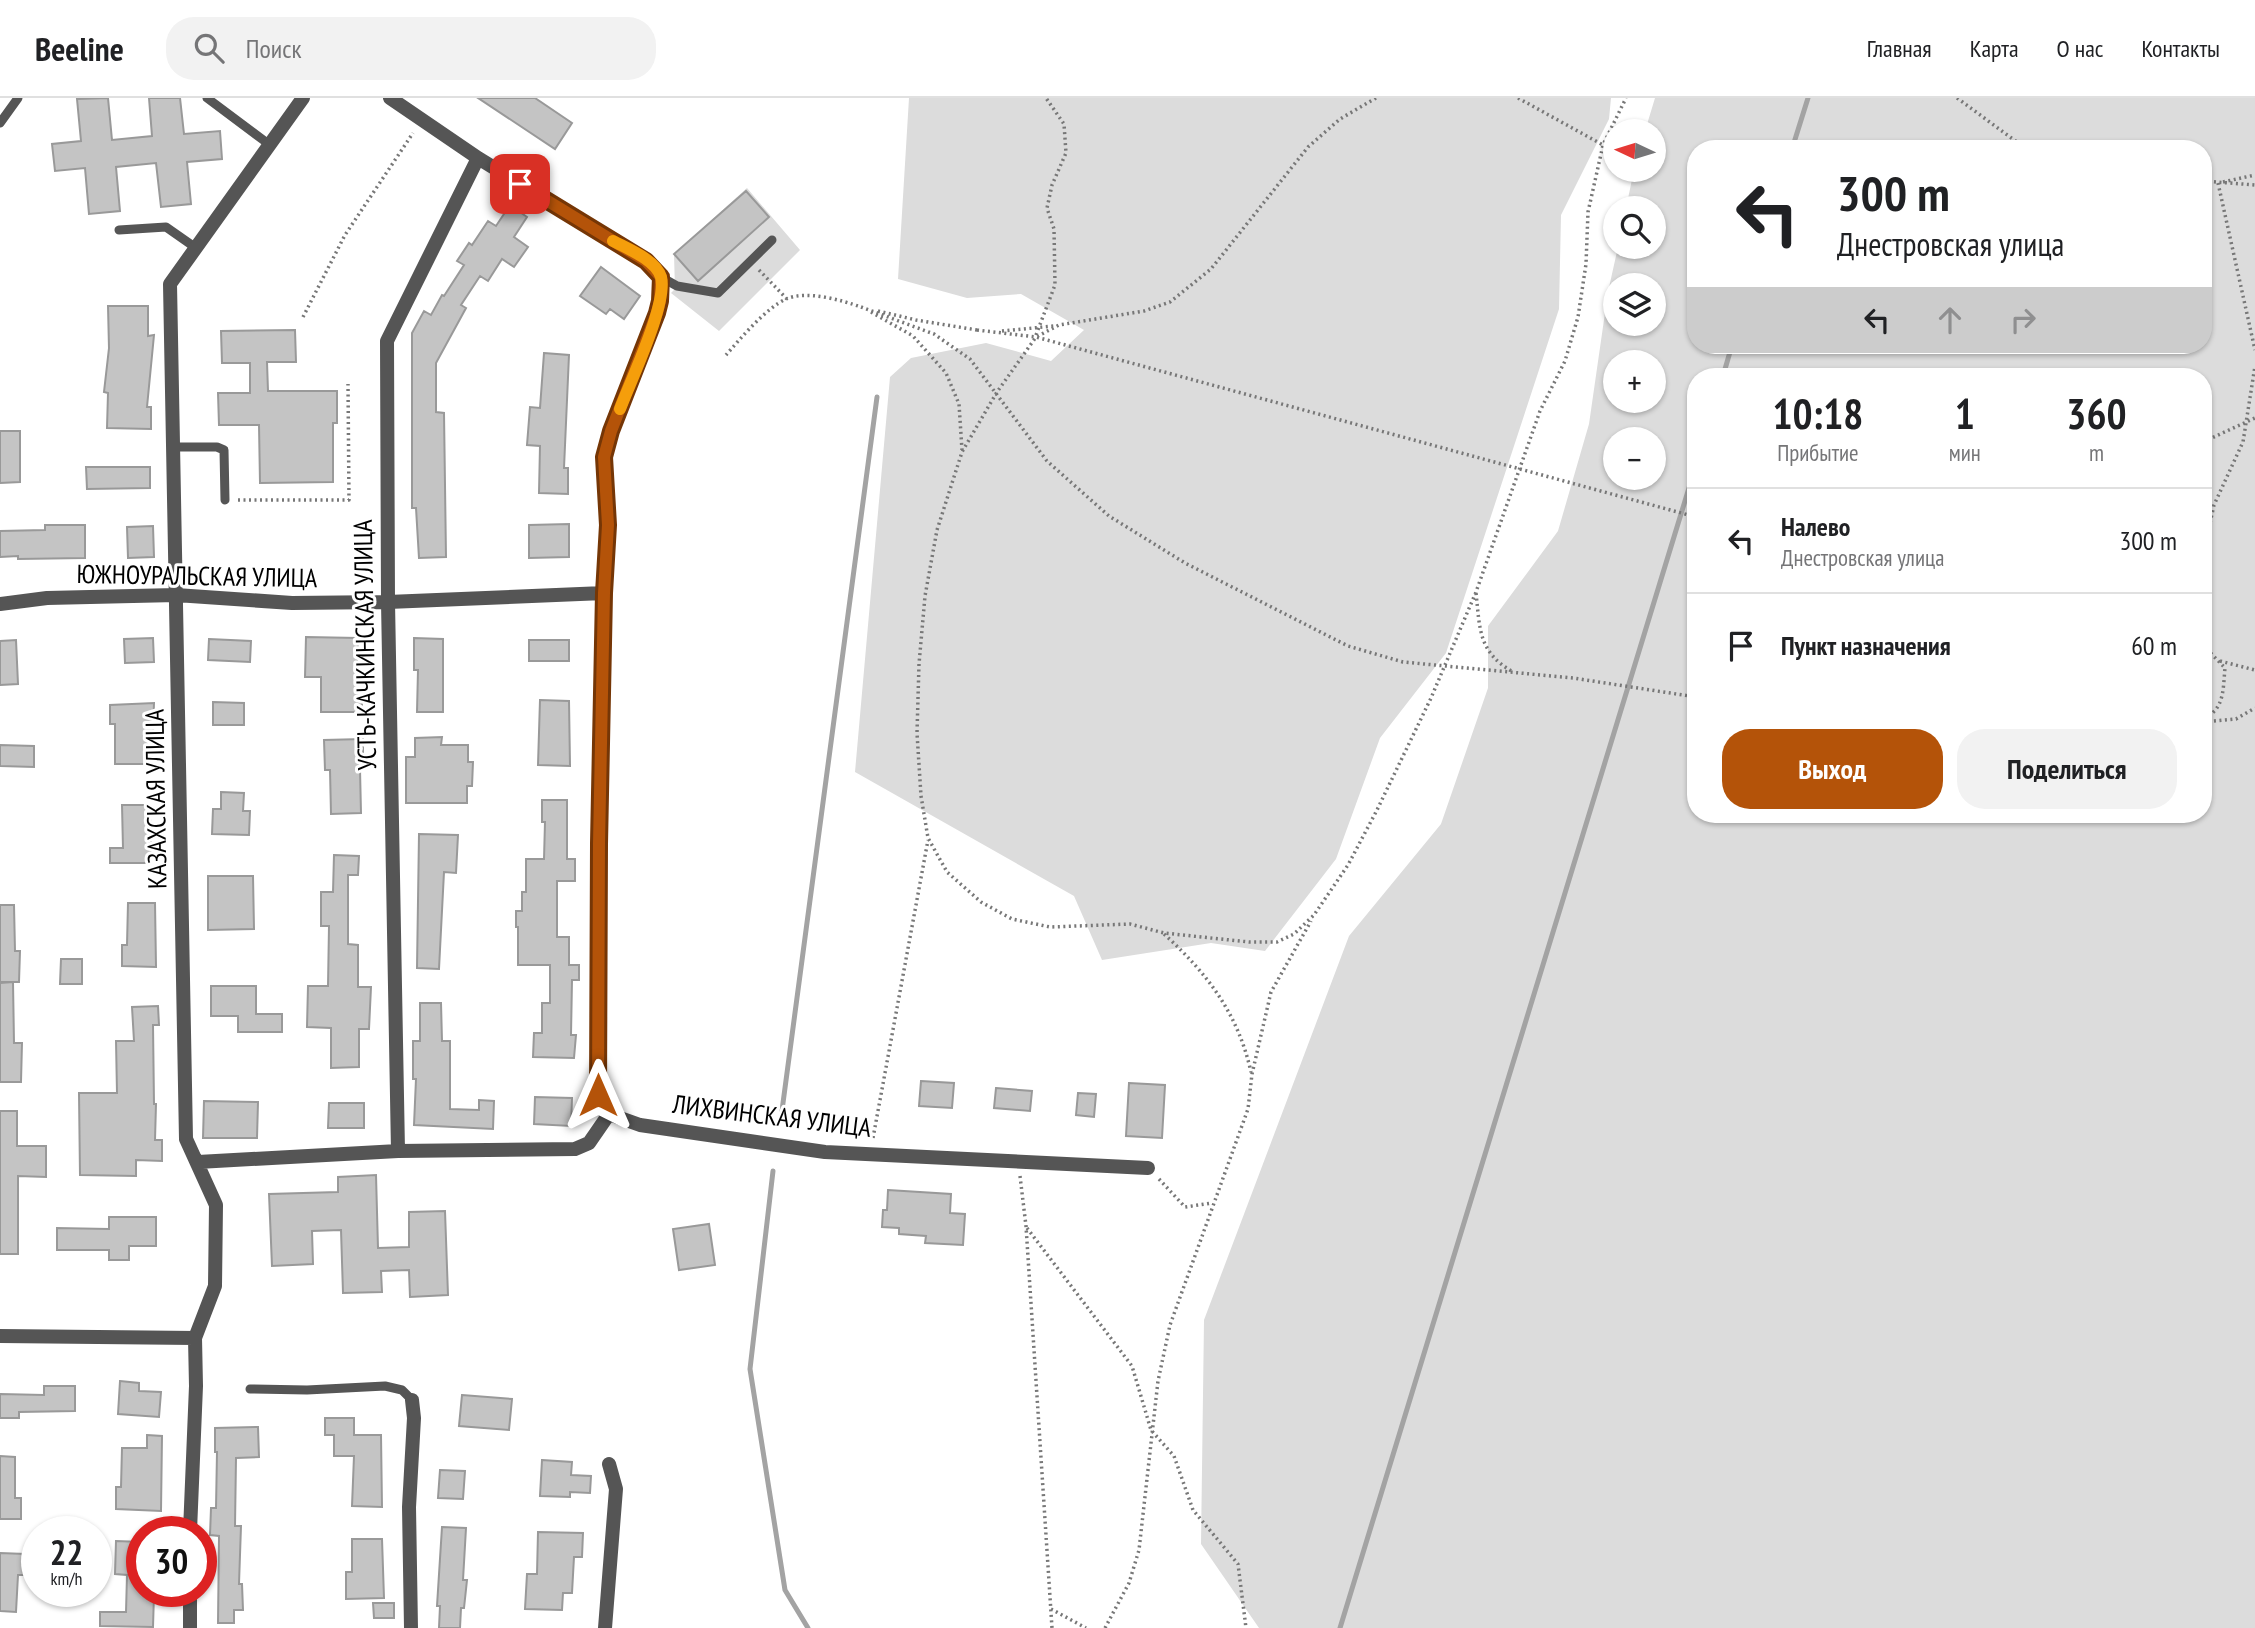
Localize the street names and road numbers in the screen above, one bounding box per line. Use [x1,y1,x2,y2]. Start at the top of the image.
street label: УСТЬ-КАЧКИНСКАЯ УЛИЦА [346,519,383,771]
street label: ЮЖНОУРАЛЬСКАЯ УЛИЦА [76,557,318,594]
street label: КАЗАХСКАЯ УЛИЦА [137,708,174,889]
street label: ЛИХВИНСКАЯ УЛИЦА [670,1087,874,1144]

